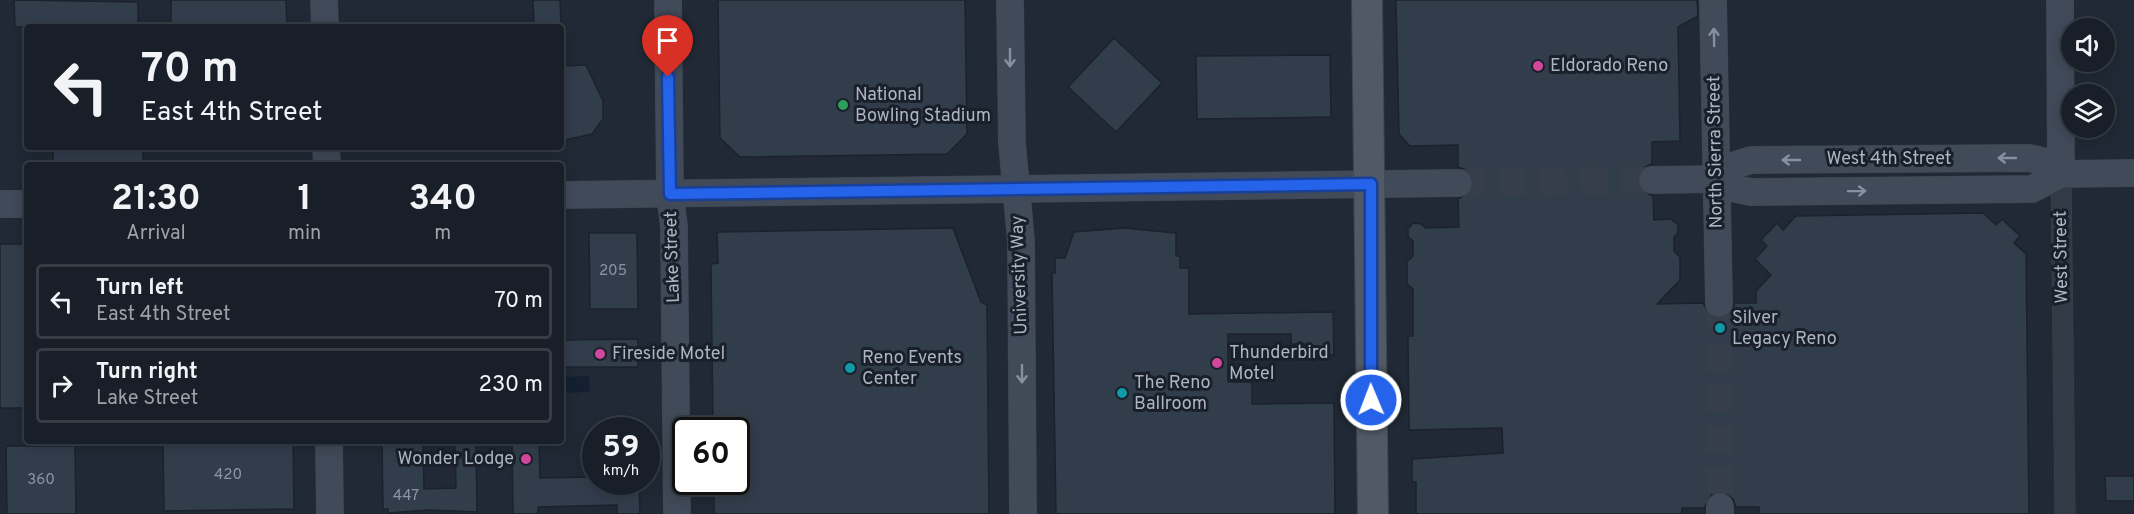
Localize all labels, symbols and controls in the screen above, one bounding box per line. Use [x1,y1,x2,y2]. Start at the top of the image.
pin [642,15,693,77]
map controls [2061,18,2115,138]
button: sound [2061,18,2115,72]
icon: arrive [651,24,684,57]
one-way arrow [1708,27,1720,47]
text: 70 m [141,44,239,97]
icon: left [42,48,120,126]
one-way arrow [1004,48,1016,68]
place label: Eldorado Reno [1550,55,1668,78]
marker: Eldorado Reno [1531,59,1545,73]
street label: North Sierra Street [1703,75,1729,229]
place label: National Bowling Stadium [855,84,991,128]
button: layers [2061,84,2115,138]
text: East 4th Street [141,96,323,130]
marker: National Bowling Stadium [836,98,850,112]
street label: West 4th Street [1826,148,1952,171]
one-way arrow [1998,152,2018,164]
one-way arrow [1782,154,1802,166]
text: 21:30 [111,177,201,223]
text: 1 [298,177,312,223]
text: 340 [408,177,477,223]
one-way arrow [1846,185,1866,197]
street label: West Street [2050,210,2074,304]
street label: Lake Street [660,211,686,303]
street label: University Way [1006,215,1034,335]
text: Arrival [126,221,186,247]
text: min [288,221,321,247]
text: m [434,221,451,247]
house number: 205 [599,262,627,281]
text: Turn left [96,275,184,302]
icon: left [45,285,78,318]
text: 70 m [494,288,543,315]
text: East 4th Street [96,302,230,328]
place label: Silver Legacy Reno [1732,307,1837,351]
marker: Silver Legacy Reno [1713,321,1727,335]
place label: Thunderbird Motel [1229,342,1329,386]
place label: Fireside Motel [612,343,725,366]
marker: Fireside Motel [593,347,607,361]
place label: Reno Events Center [862,347,962,391]
marker: Thunderbird Motel [1210,356,1224,370]
text: Turn right [96,359,198,386]
marker: Reno Events Center [843,361,857,375]
one-way arrow [1016,364,1028,384]
position arrow [1339,368,1403,432]
icon: right [45,369,78,402]
text: 230 m [479,372,543,399]
place label: The Reno Ballroom [1134,372,1211,416]
text: Lake Street [96,386,198,412]
marker: The Reno Ballroom [1115,386,1129,400]
speed limit sign: 60 [672,417,750,495]
text: 59 [603,430,639,467]
place label: Wonder Lodge [397,448,514,471]
marker: Wonder Lodge [519,452,533,466]
text: km/h [603,462,639,481]
house number: 420 [214,466,242,485]
house number: 360 [27,471,55,490]
house number: 447 [393,487,419,506]

